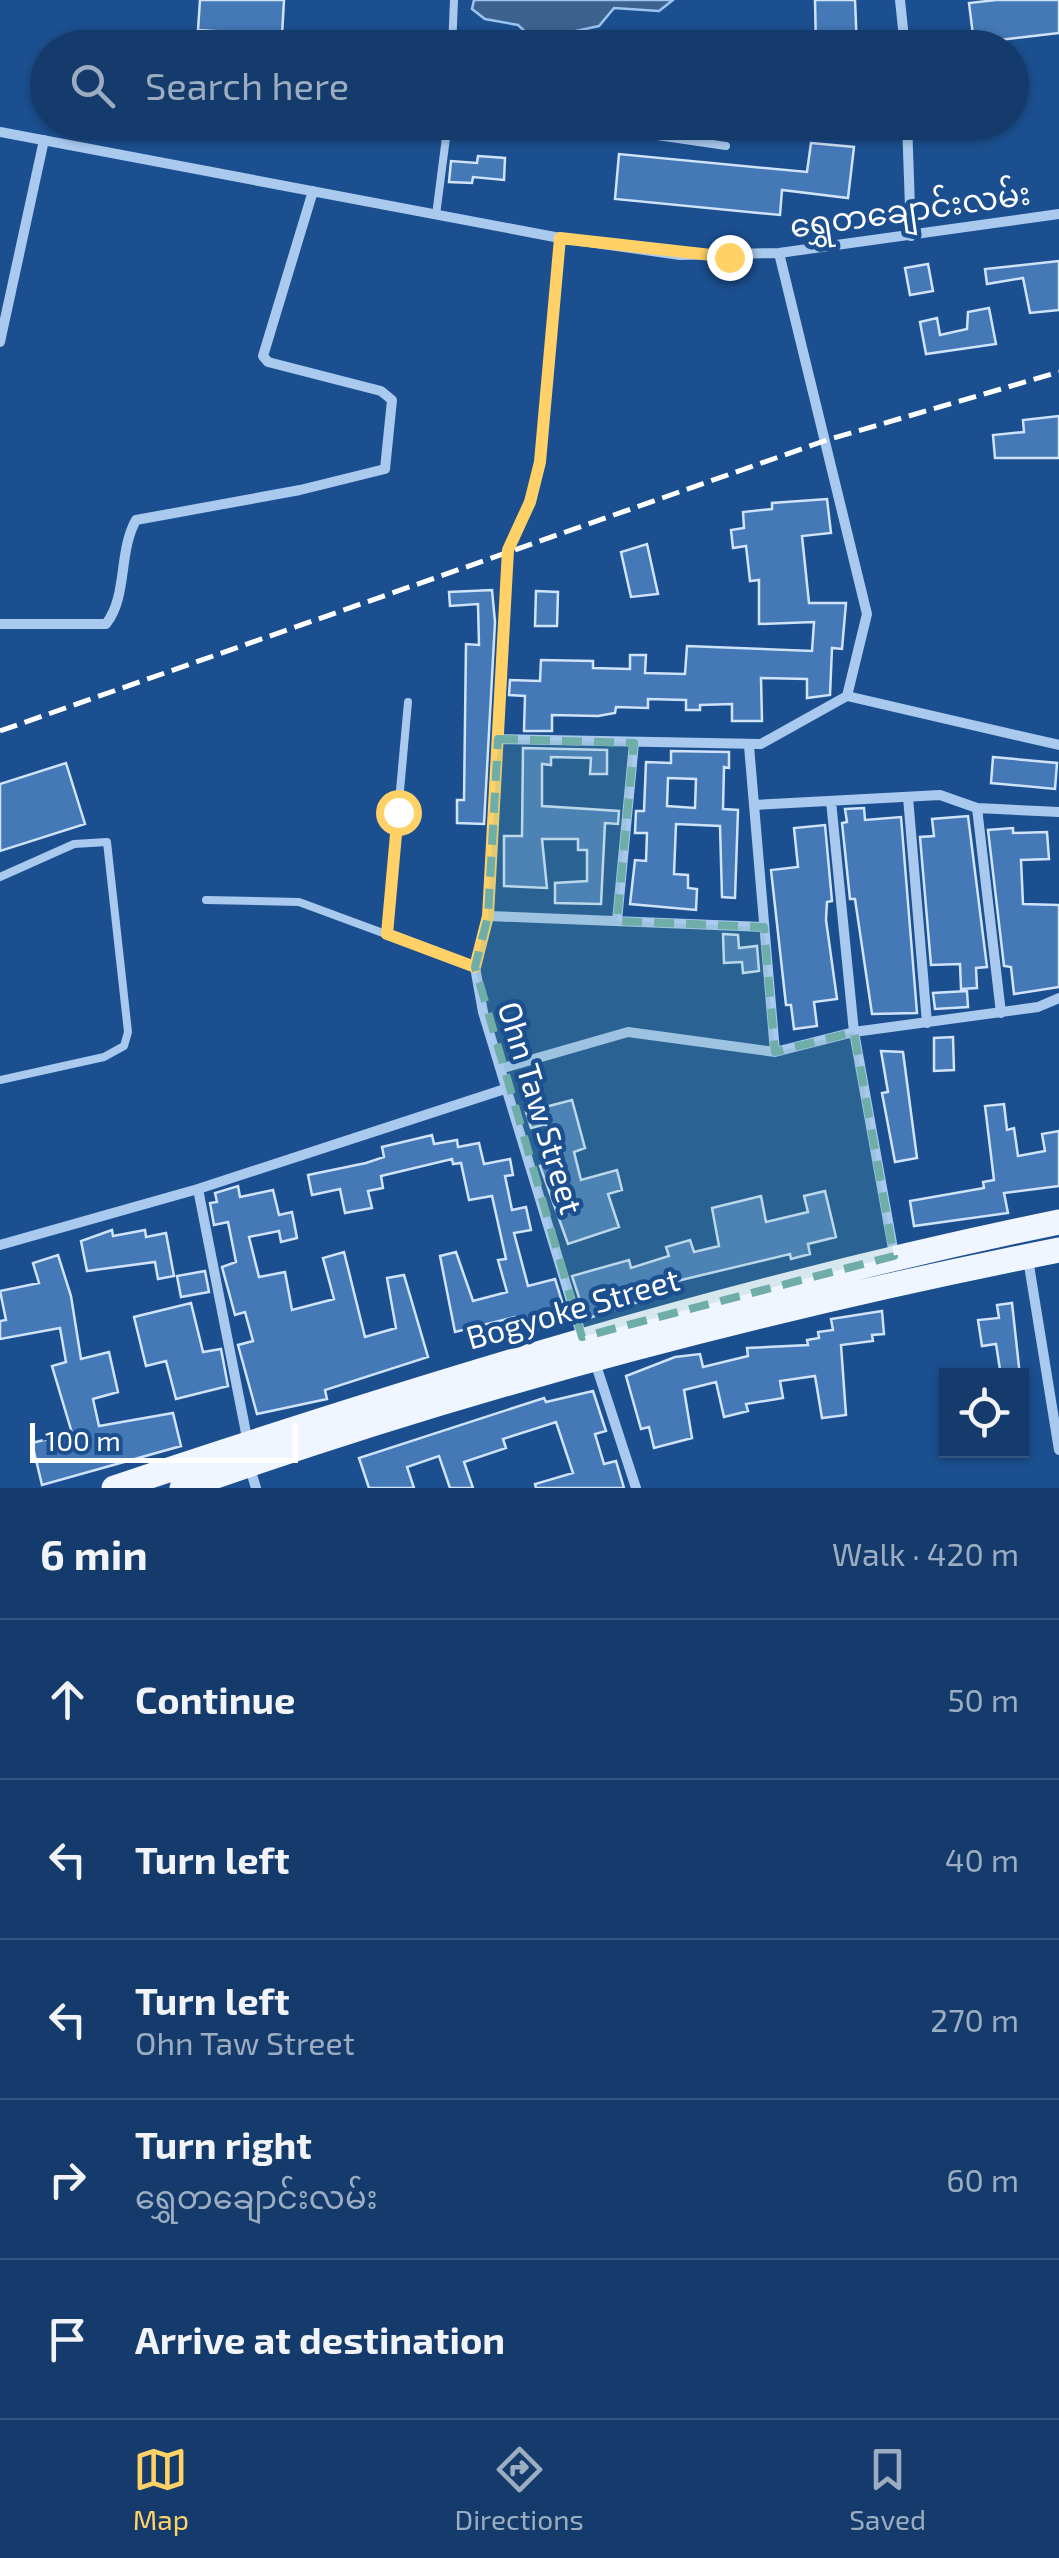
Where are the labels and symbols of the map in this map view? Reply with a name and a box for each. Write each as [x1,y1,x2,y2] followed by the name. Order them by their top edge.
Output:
[787,170,1034,253] street label: ရွှေတချောင်းလမ်း
[707,235,753,281] route end
[376,790,422,836] route start
[492,997,592,1218] street label: Ohn Taw Street
[462,1259,683,1356] street label: Bogyoke Street
[30,1418,298,1462] scale bar

